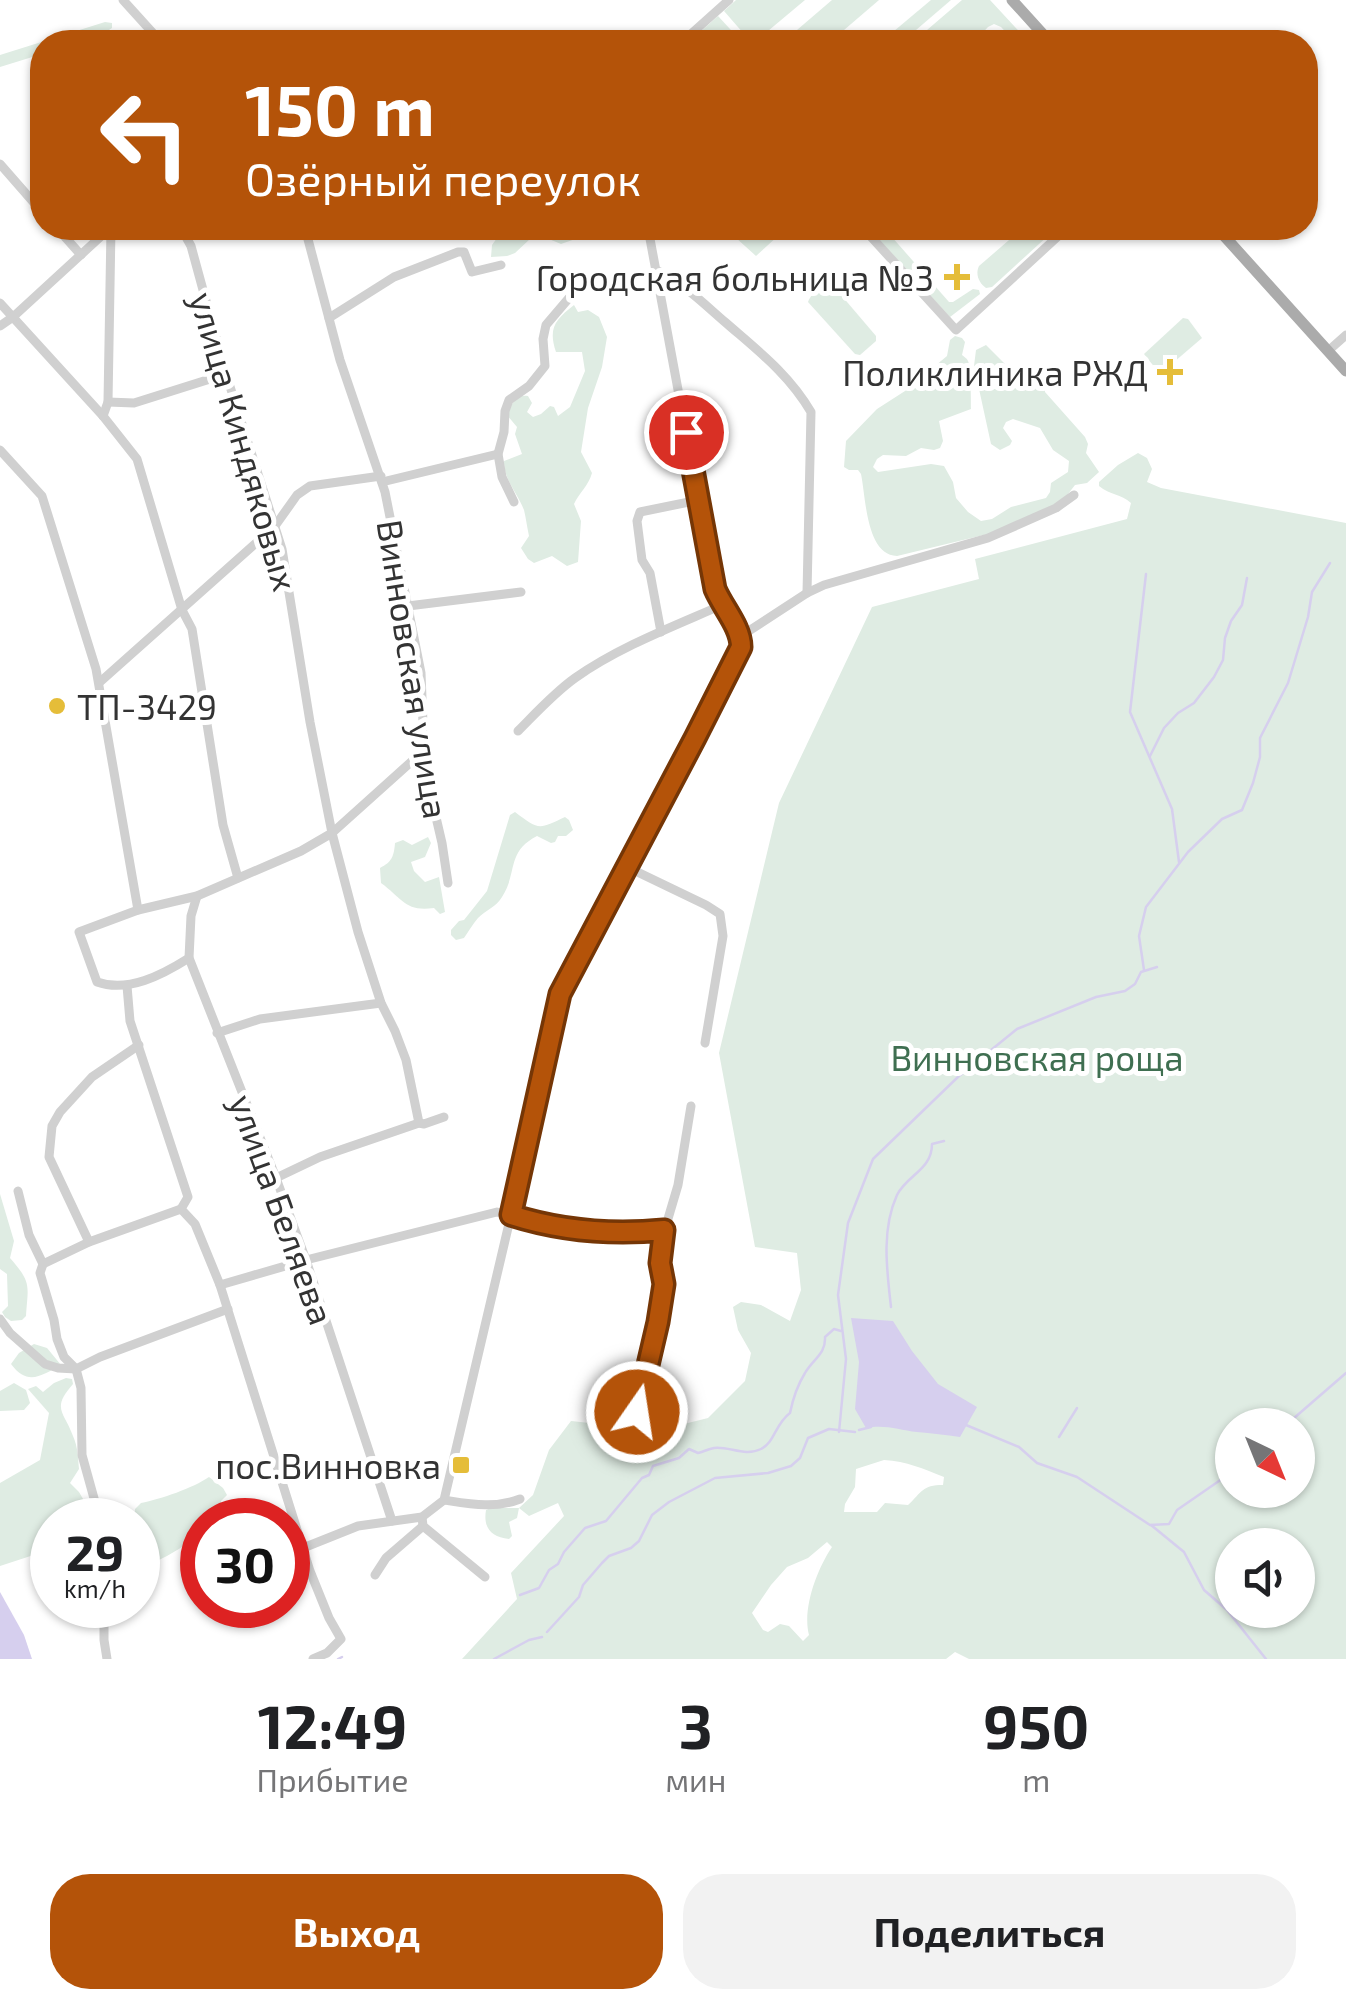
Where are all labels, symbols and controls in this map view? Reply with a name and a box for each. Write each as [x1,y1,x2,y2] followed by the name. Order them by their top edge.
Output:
[245,66,435,150] text: 150 m
[80,70,210,200] icon: left
[245,151,641,205] text: Озёрный переулок
[536,256,934,298] place label: Городская больница №3
[944,264,970,290] marker: Городская больница №3
[181,287,308,596] street label: улица Киндяковых
[842,351,1148,393] place label: Поликлиника РЖД
[1157,359,1183,385] marker: Поликлиника РЖД
[644,390,729,475] pin
[659,405,714,460] icon: arrive
[369,516,458,822] street label: Винновская улица
[77,685,217,727] place label: ТП-3429
[46,695,68,717] marker: ТП-3429
[890,1036,1184,1078] park label: Винновская роща
[221,1088,344,1330] street label: улица Беляева
[585,1360,689,1464] position arrow
[1215,1408,1315,1508] north arrow
[1215,1408,1315,1628] map controls
[215,1444,441,1486] place label: пос.Винновка
[450,1454,472,1476] marker: пос.Винновка
[180,1498,310,1628] speed limit sign: 30
[66,1521,124,1581] text: 29
[1215,1528,1315,1628] button: sound
[64,1573,126,1603] text: km/h
[258,1689,407,1761] text: 12:49
[679,1689,713,1761] text: 3
[983,1689,1089,1761] text: 950
[257,1760,409,1798] text: Прибытие
[665,1760,727,1798] text: мин
[1022,1760,1050,1798] text: m
[50,1874,663,1989] button: Выход
[683,1874,1296,1989] button: Поделиться

